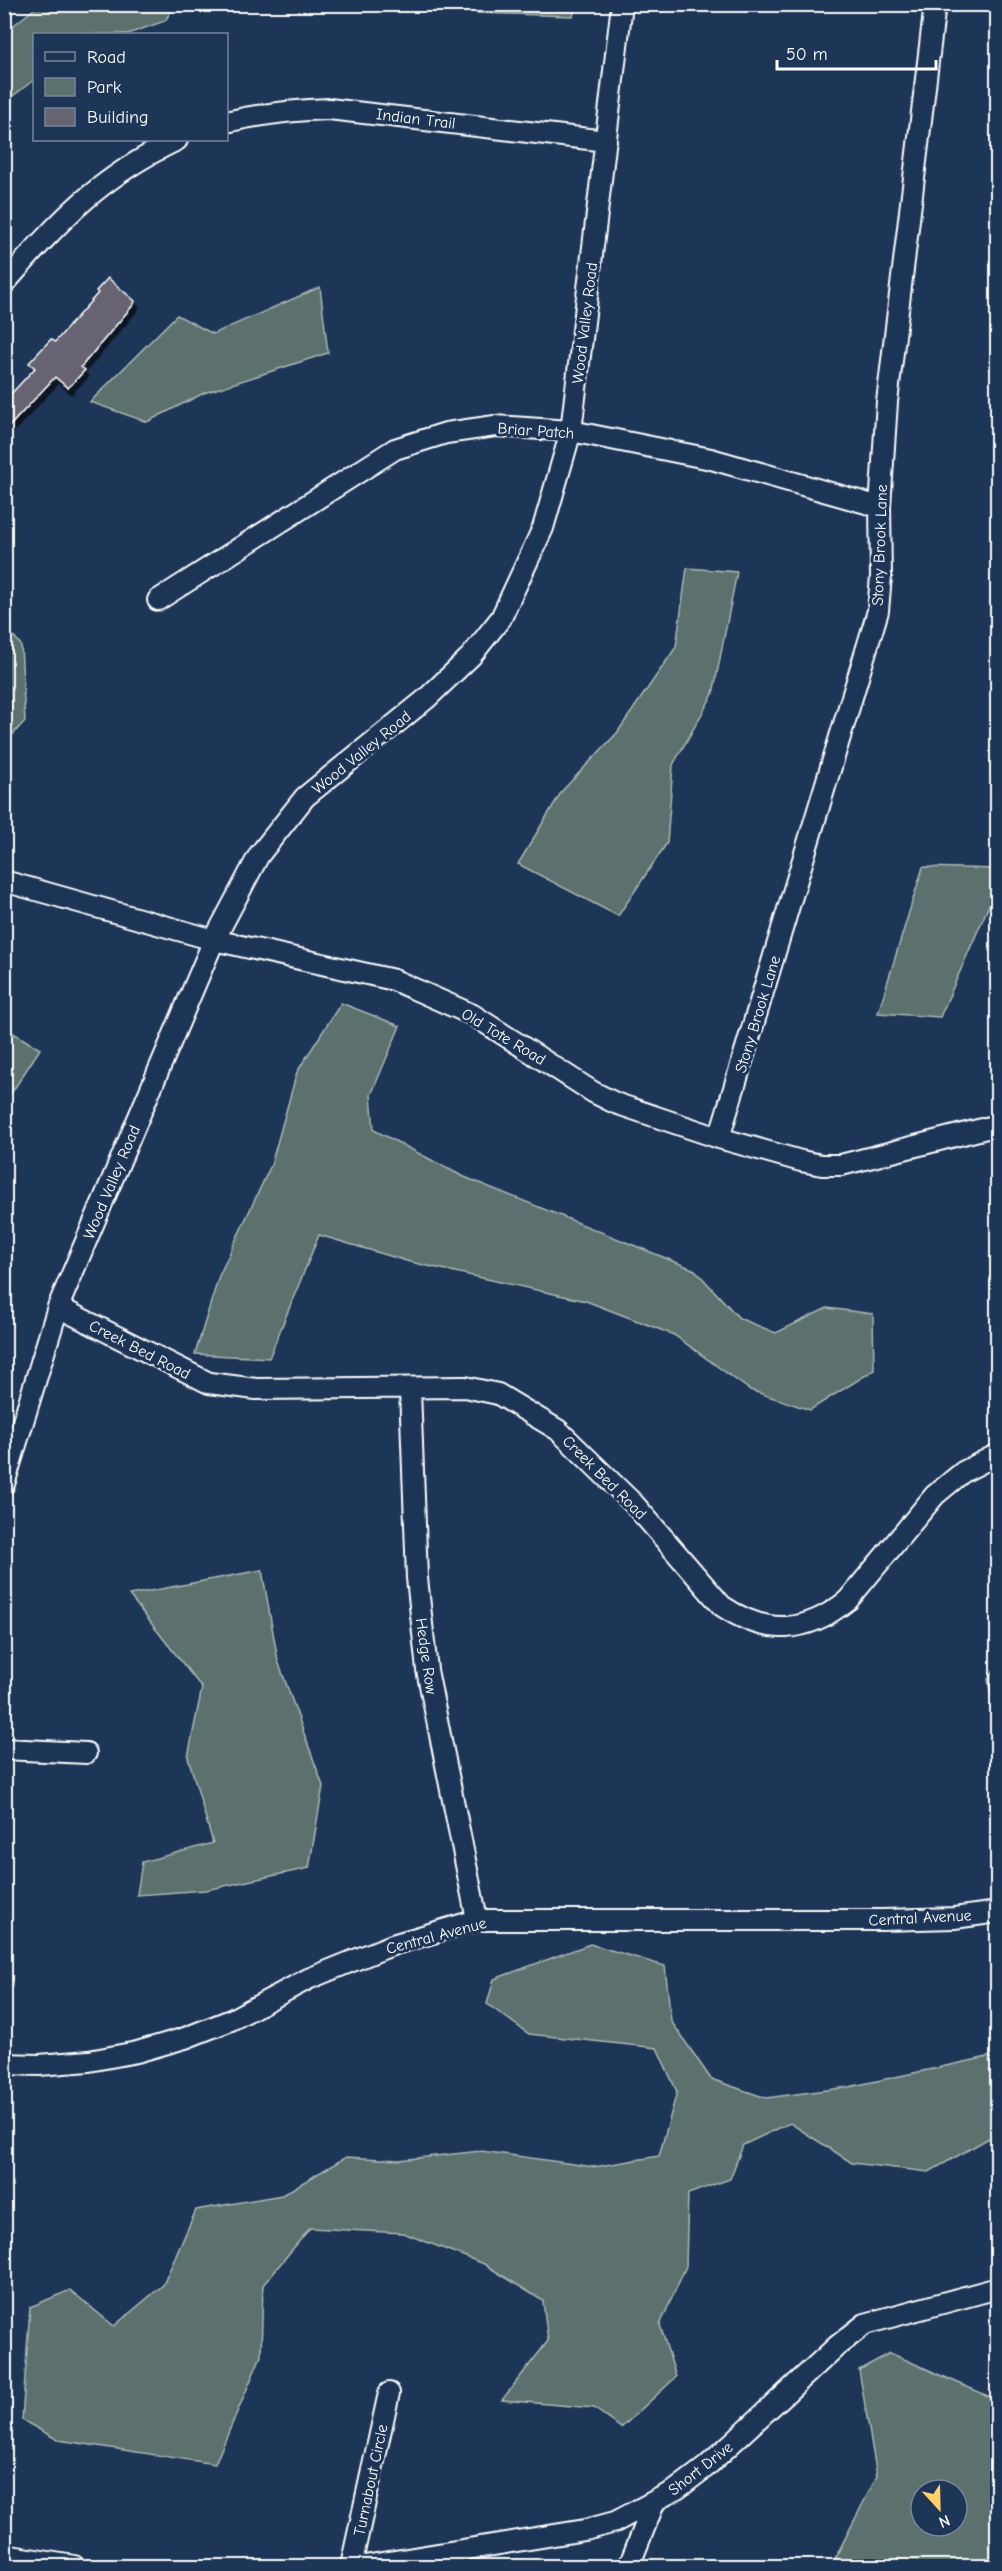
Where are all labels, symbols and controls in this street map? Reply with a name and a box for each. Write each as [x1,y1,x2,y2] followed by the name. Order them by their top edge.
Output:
[33,33,228,141] legend
[777,33,936,71] scale bar
[786,44,828,65] text: 50 m
[87,47,126,68] text: Road
[87,77,122,98] text: Park
[375,105,456,133] street label: Indian Trail
[87,107,149,128] text: Building
[569,261,601,385] street label: Wood Valley Road
[497,419,575,443] street label: Briar Patch
[869,484,891,606] street label: Stony Brook Lane
[309,707,415,798] street label: Wood Valley Road
[732,954,784,1075] street label: Stony Brook Lane
[458,1005,549,1069] street label: Old Tote Road
[80,1123,144,1242] street label: Wood Valley Road
[86,1317,193,1383] street label: Creek Bed Road
[559,1432,650,1523] street label: Creek Bed Road
[412,1617,440,1696] street label: Hedge Row
[868,1906,972,1930] street label: Central Avenue
[384,1914,488,1958] street label: Central Avenue
[350,2423,392,2538] street label: Turnabout Circle
[665,2438,736,2499] street label: Short Drive
[909,2478,969,2538] north arrow
[936,2511,952,2531] text: N

